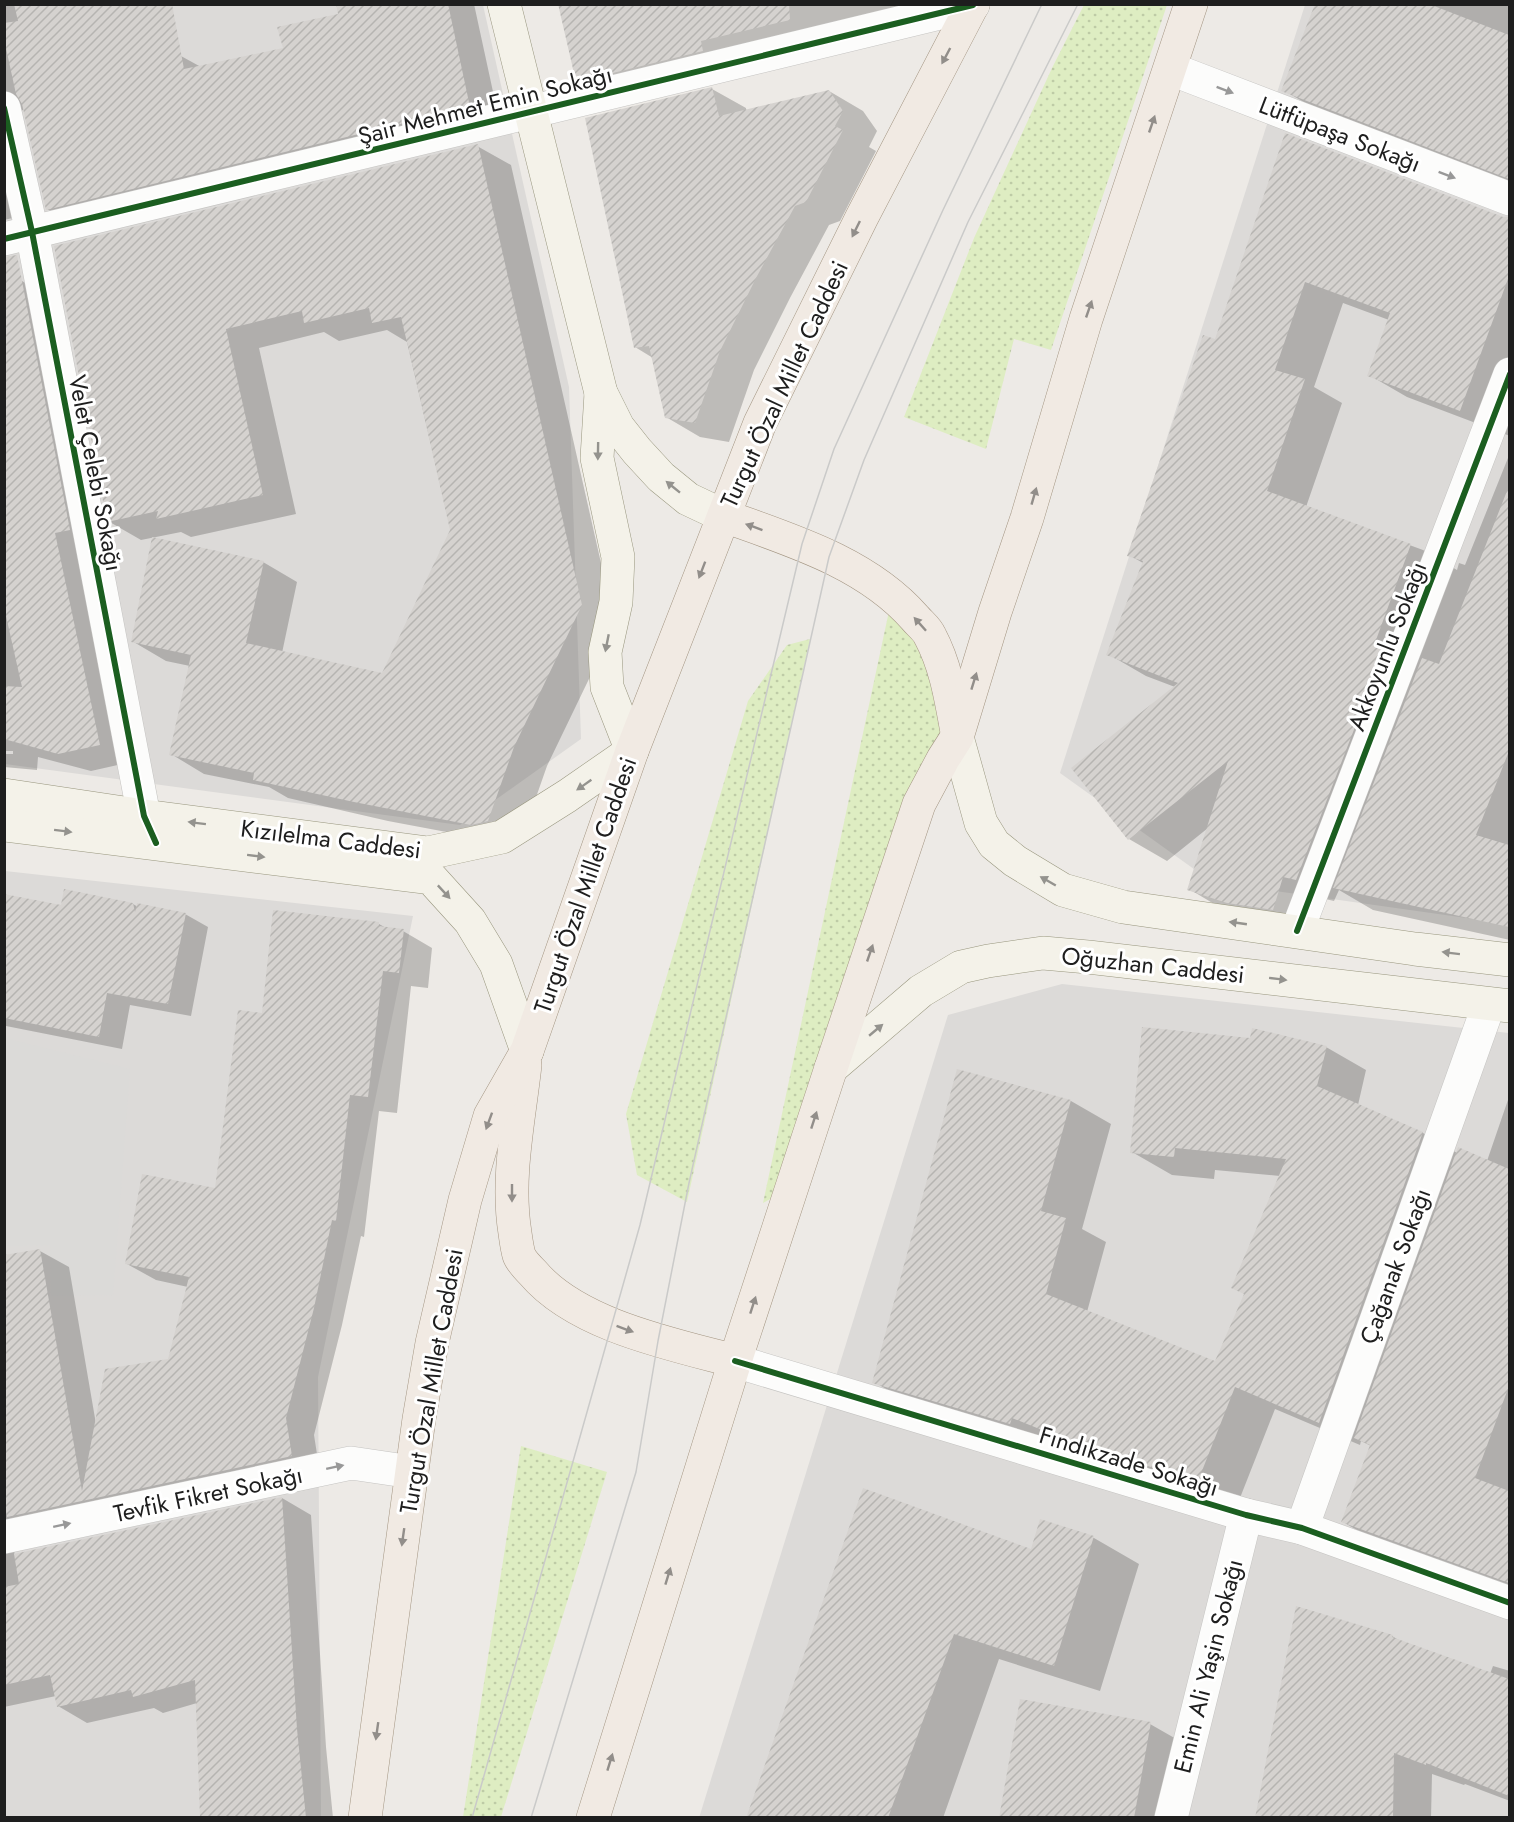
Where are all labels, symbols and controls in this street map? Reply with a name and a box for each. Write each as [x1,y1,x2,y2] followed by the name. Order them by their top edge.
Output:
[941,48,951,65] one-way arrow
[354,56,616,154] street label: Şair Mehmet Emin Sokağı
[1217,85,1235,95] one-way arrow
[1254,87,1426,181] street label: Lütfüpaşa Sokağı
[1148,115,1157,133] one-way arrow
[1438,170,1456,180] one-way arrow
[851,221,860,238] one-way arrow
[711,255,857,513] street label: Turgut Özal Millet Caddesi
[1085,300,1095,318] one-way arrow
[60,372,132,574] street label: Velet Çelebi Sokağı
[593,442,603,461] one-way arrow
[666,481,681,494] one-way arrow
[1030,487,1039,505] one-way arrow
[745,521,763,531] one-way arrow
[1339,556,1435,736] street label: Akkoyunlu Sokağı
[697,562,707,580] one-way arrow
[913,616,927,631] one-way arrow
[602,634,611,653] one-way arrow
[970,672,979,690] one-way arrow
[525,752,645,1018] street label: Turgut Özal Millet Caddesi
[576,779,592,791] one-way arrow
[239,811,423,867] street label: Kızılelma Caddesi
[188,818,207,828] one-way arrow
[53,826,72,836] one-way arrow
[247,851,266,860] one-way arrow
[1039,876,1056,886] one-way arrow
[436,885,450,899] one-way arrow
[1228,918,1247,927] one-way arrow
[1060,938,1246,992] street label: Oğuzhan Caddesi
[865,944,875,962] one-way arrow
[1442,948,1461,958] one-way arrow
[1268,974,1287,984] one-way arrow
[868,1024,883,1037] one-way arrow
[810,1111,819,1129] one-way arrow
[484,1112,493,1130] one-way arrow
[507,1183,517,1202] one-way arrow
[1351,1183,1439,1349] street label: Çağanak Sokağı
[390,1246,472,1516] street label: Turgut Özal Millet Caddesi
[749,1296,758,1314] one-way arrow
[617,1324,635,1334] one-way arrow
[1035,1417,1223,1505] street label: Fındıkzade Sokağı
[110,1457,306,1531] street label: Tevfik Fikret Sokağı
[325,1462,344,1471] one-way arrow
[52,1520,71,1529] one-way arrow
[398,1528,408,1547] one-way arrow
[1164,1555,1252,1777] street label: Emin Ali Yaşin Sokağı
[664,1567,674,1585] one-way arrow
[372,1721,382,1740] one-way arrow
[606,1753,615,1771] one-way arrow

